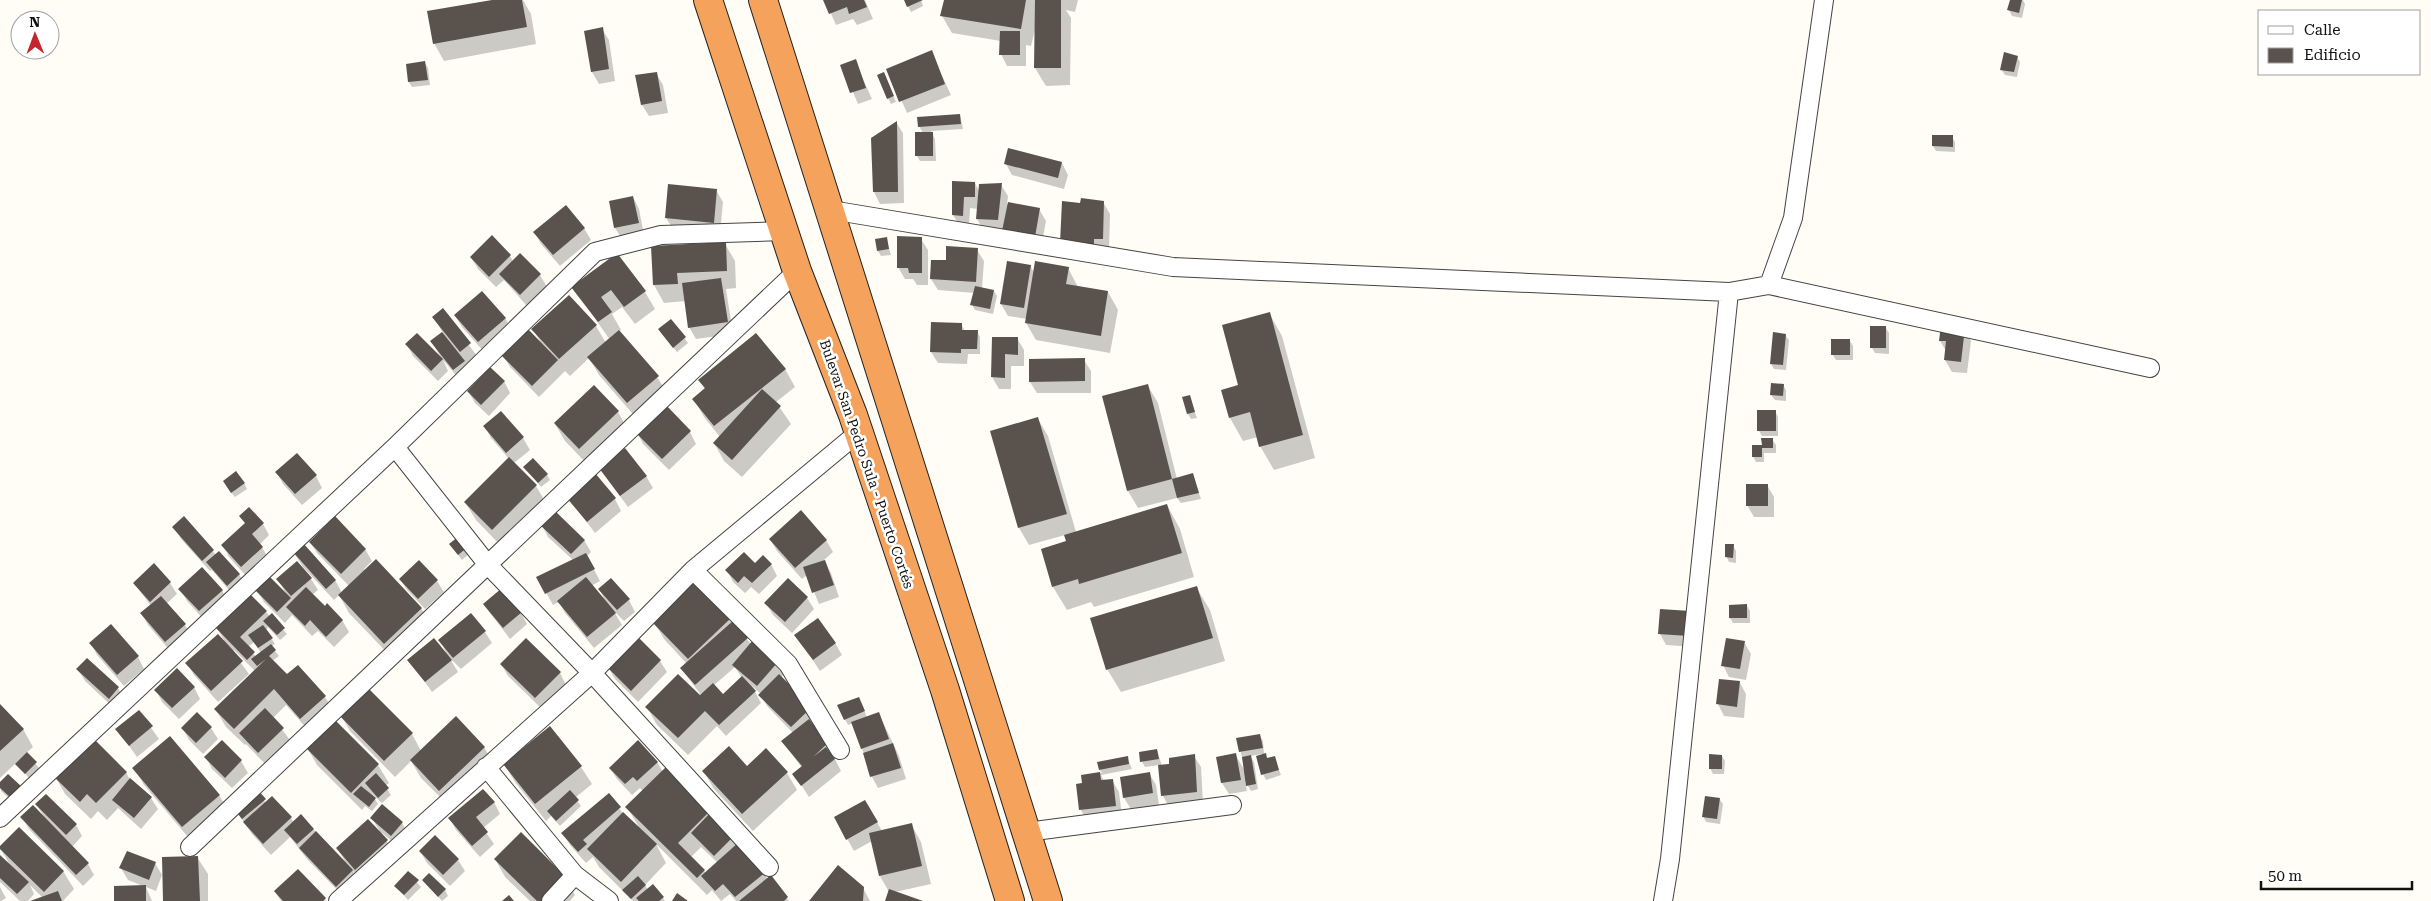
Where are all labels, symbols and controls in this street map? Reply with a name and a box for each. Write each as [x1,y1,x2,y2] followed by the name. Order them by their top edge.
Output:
[10,10,60,60] north arrow
[2258,10,2421,75] legend
[29,14,41,30] text: N
[2304,21,2340,39] text: Calle
[2304,46,2361,64] text: Edificio
[817,337,917,591] street label: Bulevar San Pedro Sula - Puerto Cortés
[2261,858,2412,890] scale bar
[2268,867,2303,885] text: 50 m

